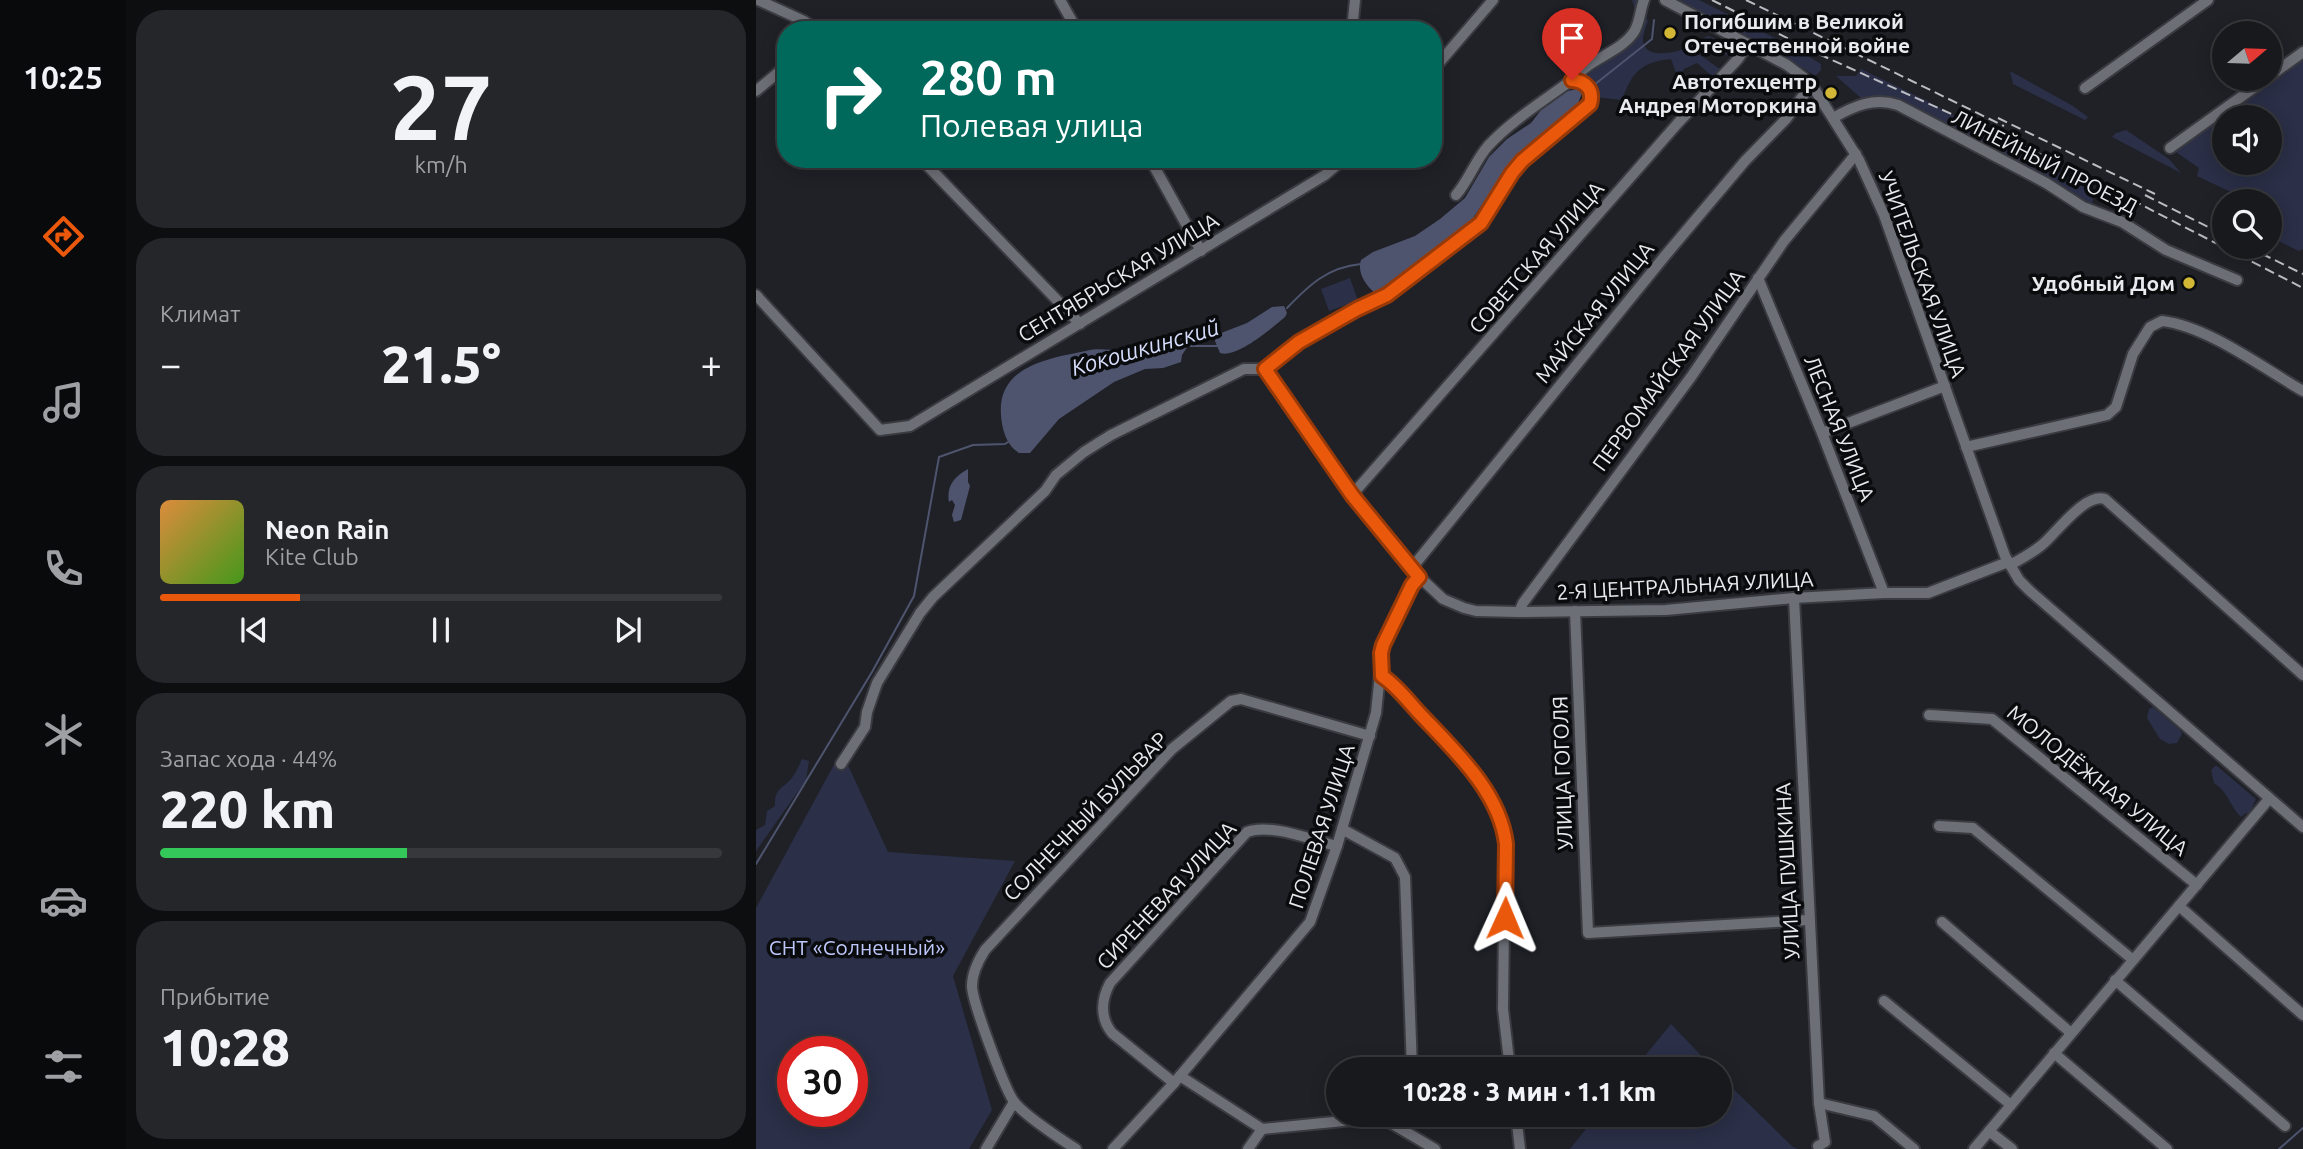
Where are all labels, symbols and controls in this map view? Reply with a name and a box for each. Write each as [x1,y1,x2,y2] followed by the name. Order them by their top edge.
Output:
[1542,8,1602,80] pin
[1684,9,1910,57] place label: Погибшим в Великой Отечественной войне
[1553,19,1591,57] icon: arrive
[2212,21,2282,91] north arrow
[2212,21,2282,259] map controls
[1662,25,1678,41] marker: Погибшим в Великой Отечественной войне
[805,49,896,140] icon: right
[920,49,1057,104] text: 280 m
[390,55,492,157] text: 27
[23,59,103,95] text: 10:25
[1619,69,1817,117] place label: Автотехцентр Андрея Моторкина
[1823,85,1839,101] marker: Автотехцентр Андрея Моторкина
[1948,104,2142,218] street label: ЛИНЕЙНЫЙ ПРОЕЗД
[2212,105,2282,175] button: sound
[920,107,1143,143] text: Полевая улица
[414,152,468,177] text: km/h
[1874,168,1972,381] street label: УЧИТЕЛЬСКАЯ УЛИЦА
[1464,176,1609,338] street label: СОВЕТСКАЯ УЛИЦА
[2212,189,2282,259] button: search
[1013,207,1223,346] street label: СЕНТЯБРЬСКАЯ УЛИЦА
[39,212,88,261] icon: directions
[1530,236,1658,387] street label: МАЙСКАЯ УЛИЦА
[1587,265,1749,475] street label: ПЕРВОМАЙСКАЯ УЛИЦА
[2032,271,2175,295] place label: Удобный Дом
[2181,275,2197,291] marker: Удобный Дом
[160,301,240,326] text: Климат
[1068,314,1222,380] water label: Кокошкинский
[381,335,501,393] text: 21.5°
[160,343,181,385] text: −
[701,343,722,385] text: +
[1800,352,1880,504] street label: ЛЕСНАЯ УЛИЦА
[39,378,88,427] icon: music
[265,515,390,544] text: Neon Rain
[39,544,88,593] icon: phone
[265,544,359,569] text: Kite Club
[1556,566,1815,604] street label: 2-Я ЦЕНТРАЛЬНАЯ УЛИЦА
[235,611,273,649] icon: previous
[422,611,460,649] icon: pause
[609,611,647,649] icon: next
[1547,696,1577,850] street label: УЛИЦА ГОГОЛЯ
[2003,700,2193,860] street label: МОЛОДЁЖНАЯ УЛИЦА
[39,710,88,759] icon: climate
[998,727,1172,905] street label: СОЛНЕЧНЫЙ БУЛЬВАР
[1283,741,1359,911] street label: ПОЛЕВАЯ УЛИЦА
[160,746,337,771] text: Запас хода · 44%
[160,780,335,838] text: 220 km
[1770,782,1804,960] street label: УЛИЦА ПУШКИНА
[1091,816,1241,974] street label: СИРЕНЕВАЯ УЛИЦА
[39,876,88,925] icon: car
[1468,881,1542,955] position arrow
[769,935,945,959] park label: СНТ «Солнечный»
[160,984,270,1009] text: Прибытие
[160,1018,290,1076] text: 10:28
[777,1036,868,1127] speed limit sign: 30
[39,1042,88,1091] icon: filters
[1402,1077,1656,1106] text: 10:28 · 3 мин · 1.1 km

